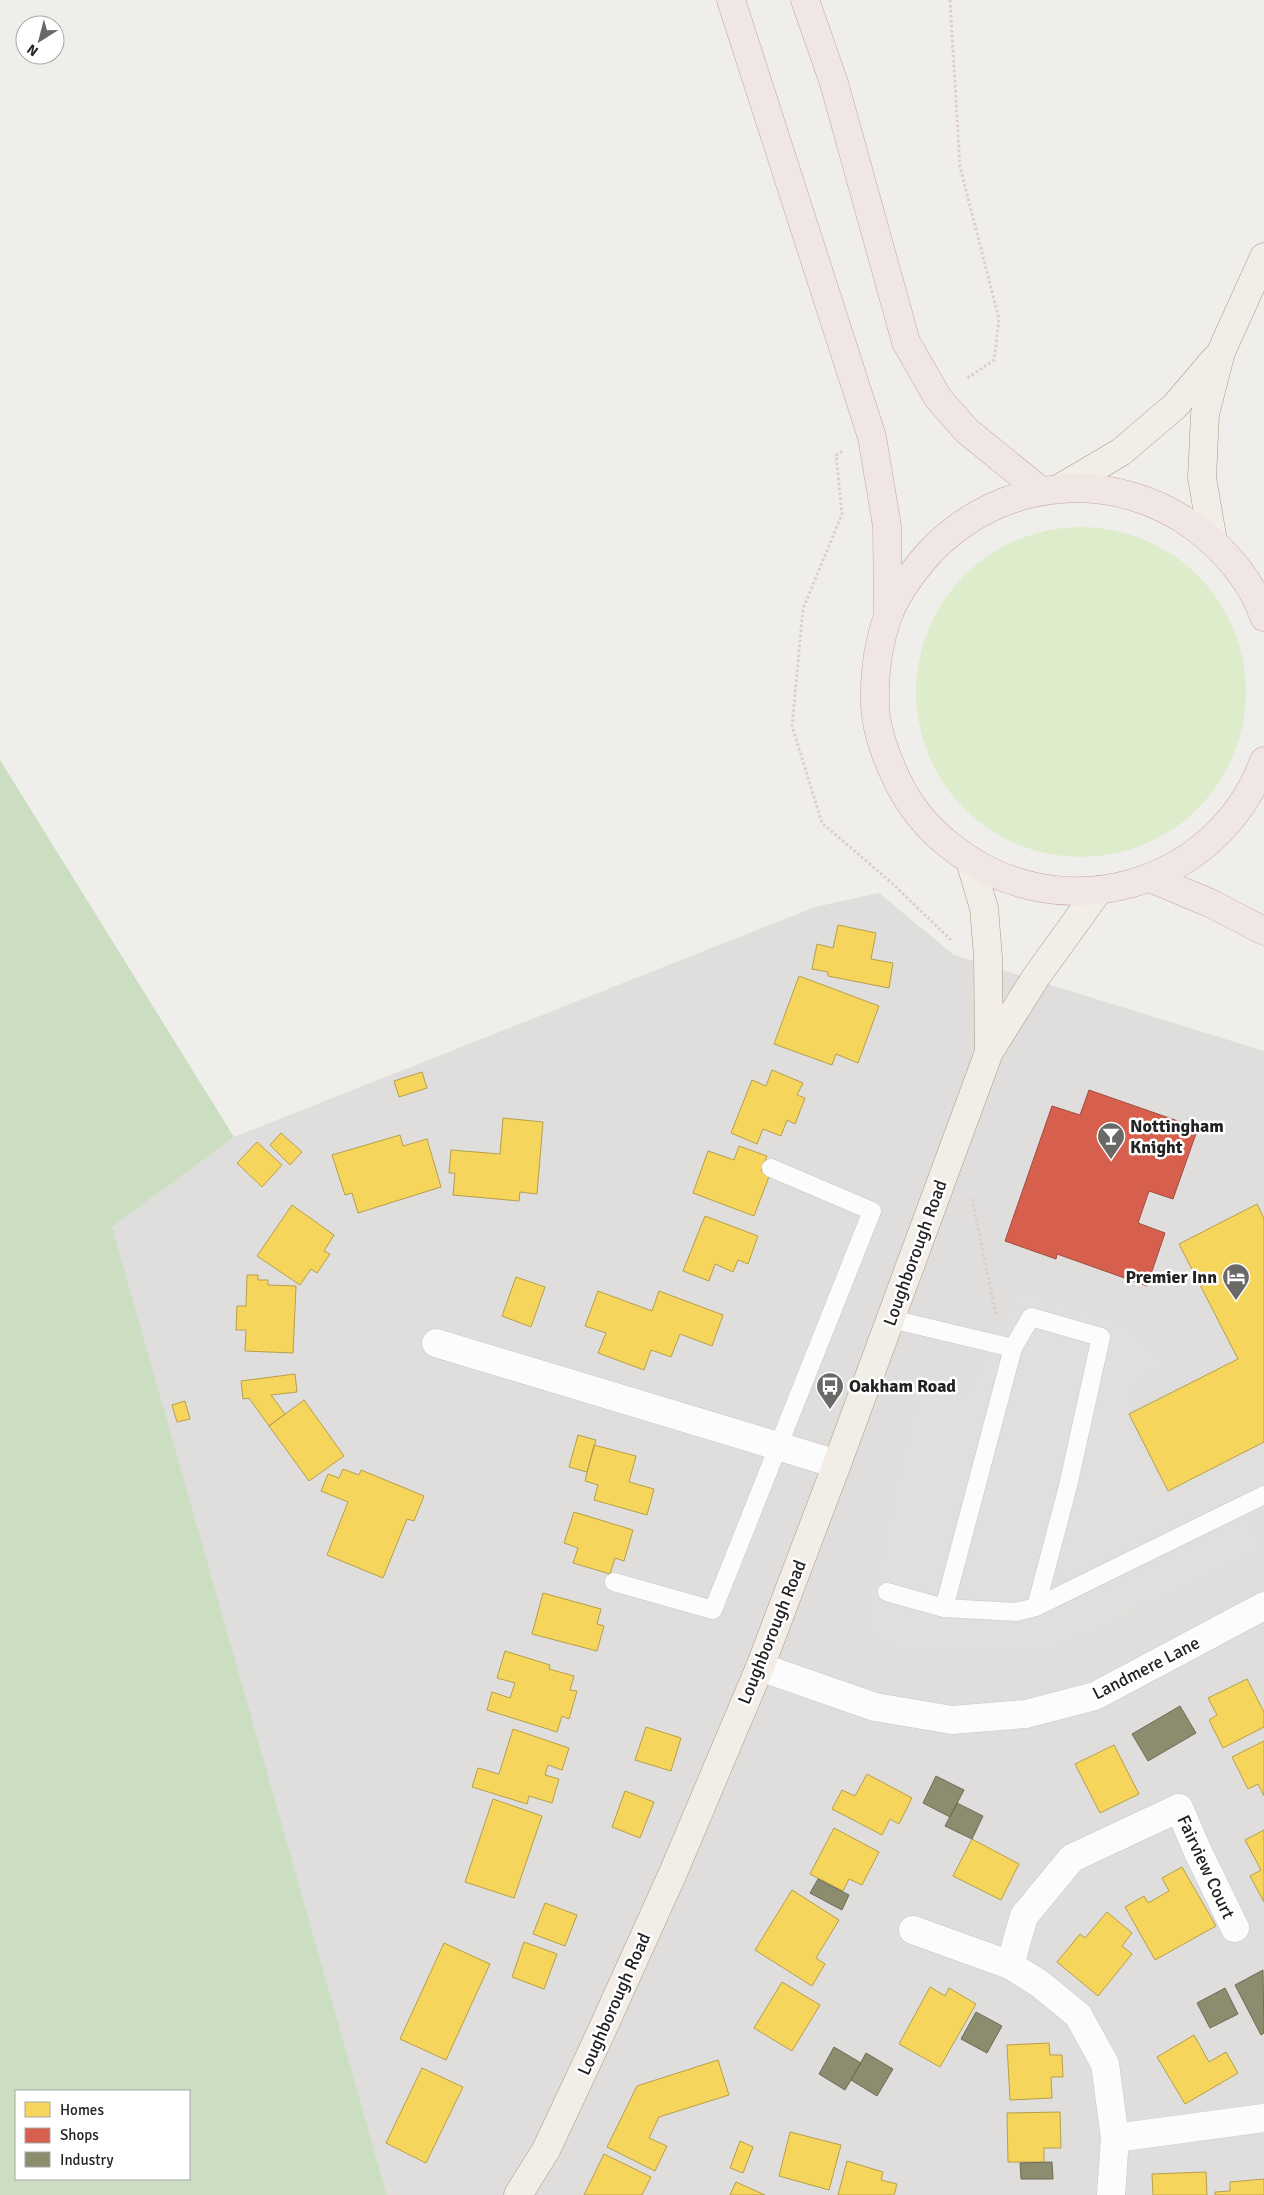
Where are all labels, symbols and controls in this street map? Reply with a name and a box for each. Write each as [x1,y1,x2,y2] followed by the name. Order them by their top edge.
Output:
[15,15,65,65] north arrow
[24,40,42,60] text: N
[1130,1115,1224,1158] place label: Nottingham Knight
[1096,1121,1126,1160] bar icon: Nottingham Knight
[878,1177,952,1329] street label: Loughborough Road
[1221,1262,1251,1301] hotel icon: Premier Inn
[1125,1266,1217,1288] place label: Premier Inn
[815,1371,845,1410] bus stop icon: Oakham Road
[849,1375,956,1397] place label: Oakham Road
[733,1557,811,1707] street label: Loughborough Road
[1089,1632,1203,1704] street label: Landmere Lane
[1172,1812,1240,1922] street label: Fairview Court
[573,1929,655,2079] street label: Loughborough Road
[15,2090,190,2180] legend
[60,2101,104,2119] text: Homes
[60,2126,99,2144] text: Shops
[60,2151,113,2169] text: Industry

